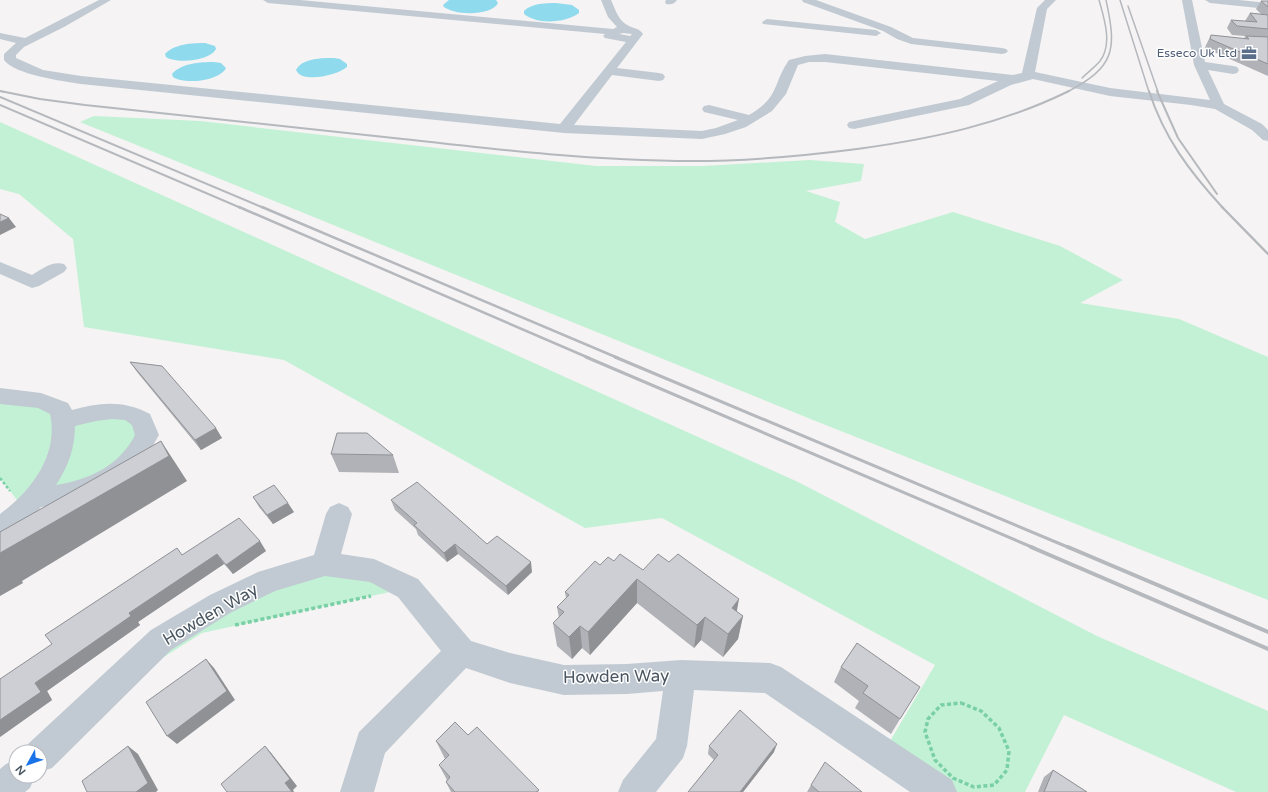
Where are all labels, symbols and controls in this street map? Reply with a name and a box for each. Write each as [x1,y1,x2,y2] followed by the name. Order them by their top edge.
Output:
[1240,44,1258,62] office icon: Esseco Uk Ltd
[1157,46,1237,60] place label: Esseco Uk Ltd
[159,579,262,650] street label: Howden Way
[563,665,669,688] street label: Howden Way
[8,744,48,784] north arrow
[13,763,29,778] text: N

